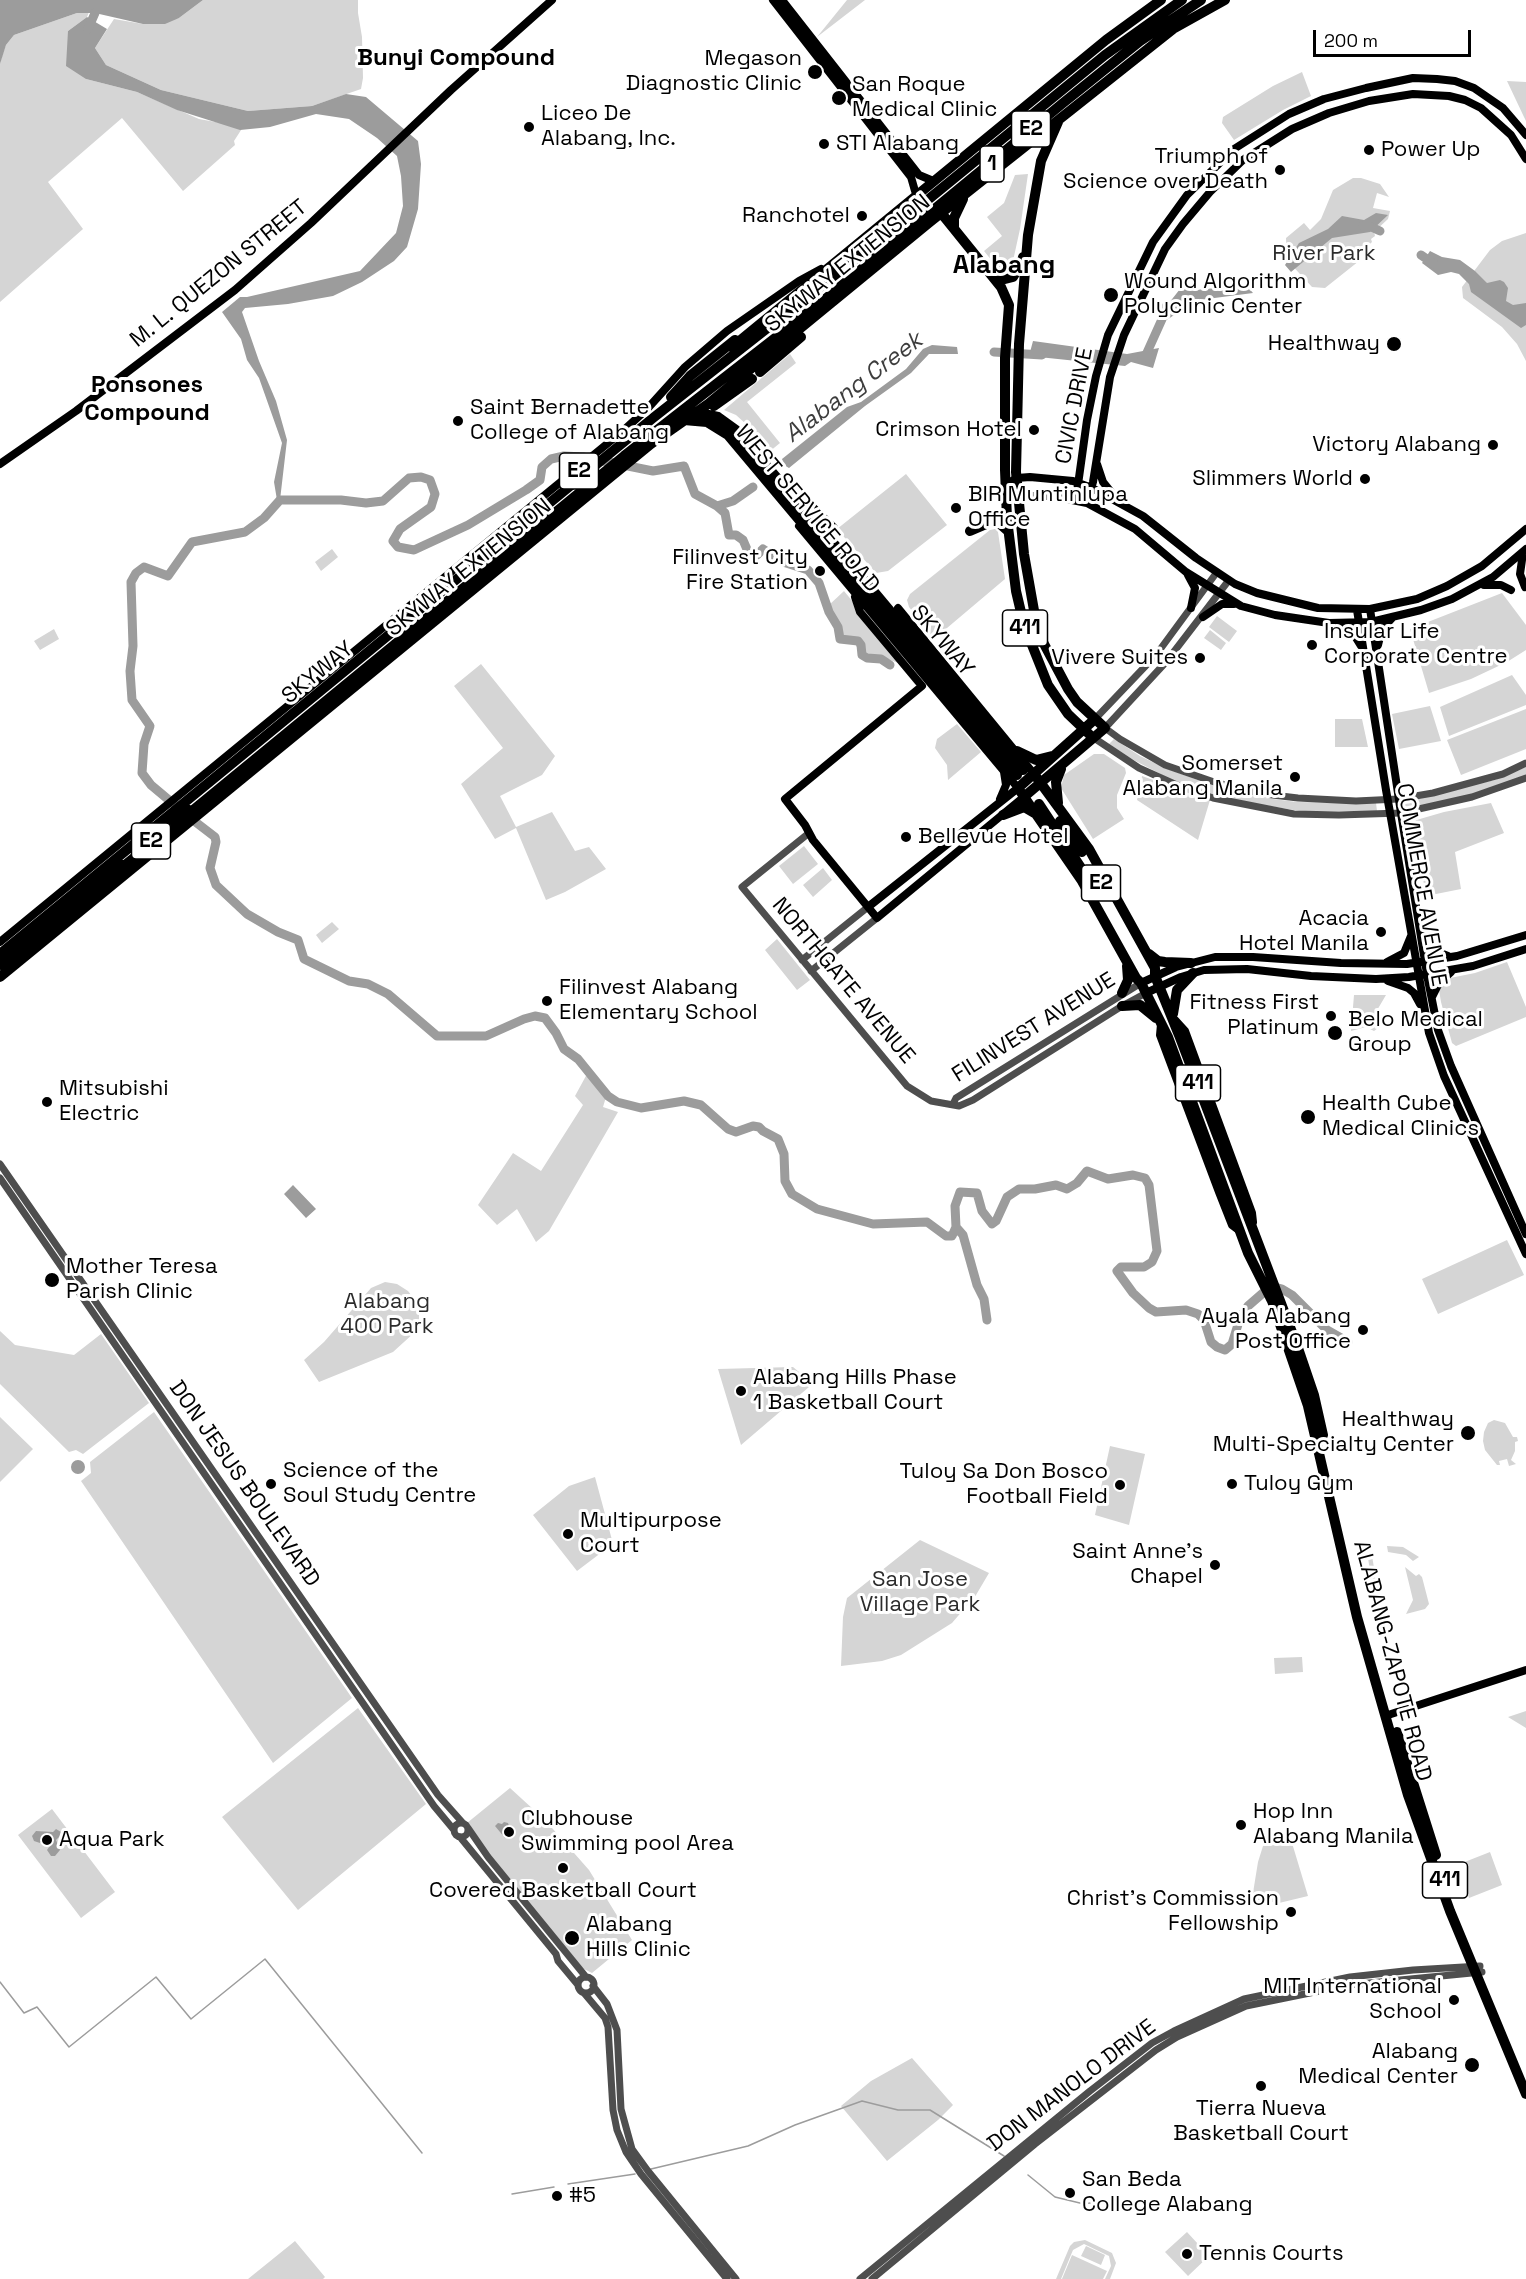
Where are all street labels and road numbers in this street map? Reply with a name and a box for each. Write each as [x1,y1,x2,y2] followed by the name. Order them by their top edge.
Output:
[1012,111,1050,147] road number: E2
[980,146,1004,182] road number: 1
[760,189,936,339] street label: SKYWAY EXTENSION
[125,195,313,353] street label: M. L. QUEZON STREET
[1051,346,1099,466] street label: CIVIC DRIVE
[729,420,885,598] street label: WEST SERVICE ROAD
[560,453,598,489] road number: E2
[381,493,557,643] street label: SKYWAY EXTENSION
[905,600,979,682] street label: SKYWAY
[1002,610,1048,646] road number: 411
[277,636,359,710] street label: SKYWAY
[1390,781,1452,989] street label: COMMERCE AVENUE
[132,823,170,859] road number: E2
[1082,865,1120,901] road number: E2
[766,893,920,1069] street label: NORTHGATE AVENUE
[948,967,1120,1089] street label: FILINVEST AVENUE
[1176,1065,1220,1101] road number: 411
[163,1376,325,1592] street label: DON JESUS BOULEVARD
[1347,1538,1437,1784] street label: ALABANG-ZAPOTE ROAD
[1422,1862,1468,1898] road number: 411
[983,2014,1161,2158] street label: DON MANOLO DRIVE

